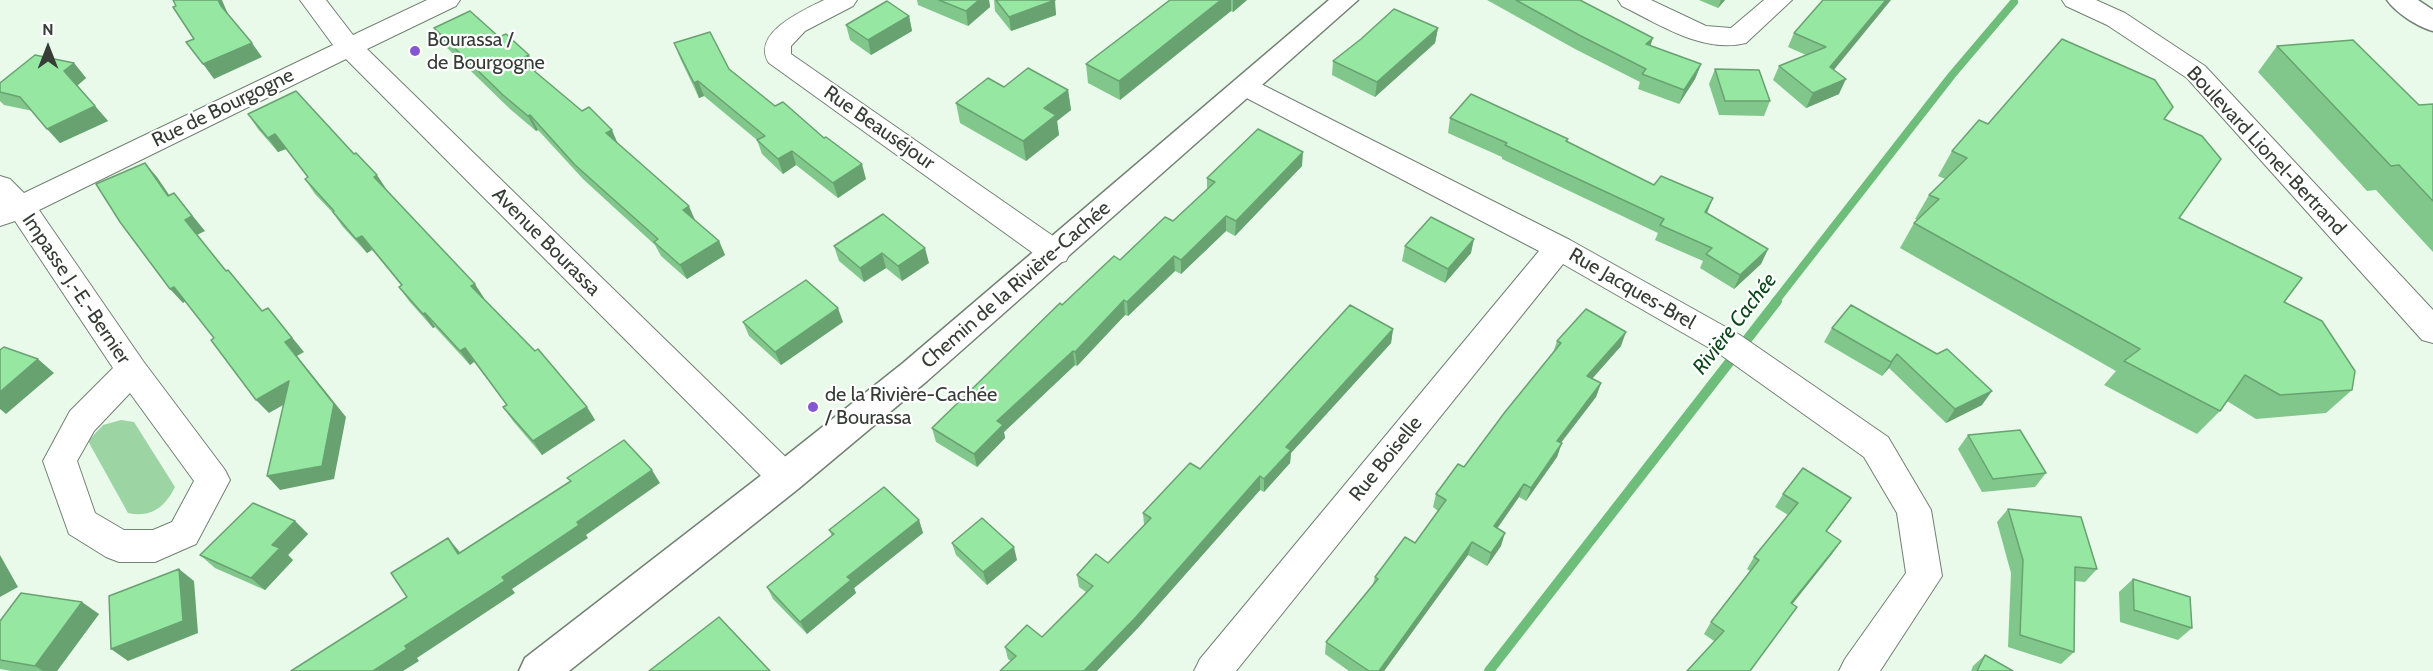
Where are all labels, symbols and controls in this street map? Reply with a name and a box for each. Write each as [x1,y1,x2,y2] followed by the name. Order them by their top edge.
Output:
[18,18,78,78] north arrow
[42,20,54,39] text: N
[427,28,545,75] place label: Bourassa / de Bourgogne
[408,44,422,58] marker: Bourassa / de Bourgogne
[2181,62,2351,240] street label: Boulevard Lionel-Bertrand
[148,63,298,153] street label: Rue de Bourgogne
[819,81,939,175] street label: Rue Beauséjour
[487,183,605,301] street label: Avenue Bourassa
[916,196,1116,374] street label: Chemin de la Rivière-Cachée
[17,209,135,369] street label: Impasse J.-E.-Bernier
[1565,243,1699,335] street label: Rue Jacques-Brel
[1688,268,1782,380] water label: Rivière Cachée
[825,383,997,430] place label: de la Rivière-Cachée / Bourassa
[806,400,820,414] marker: de la Rivière-Cachée / Bourassa
[1344,412,1428,506] street label: Rue Boiselle

